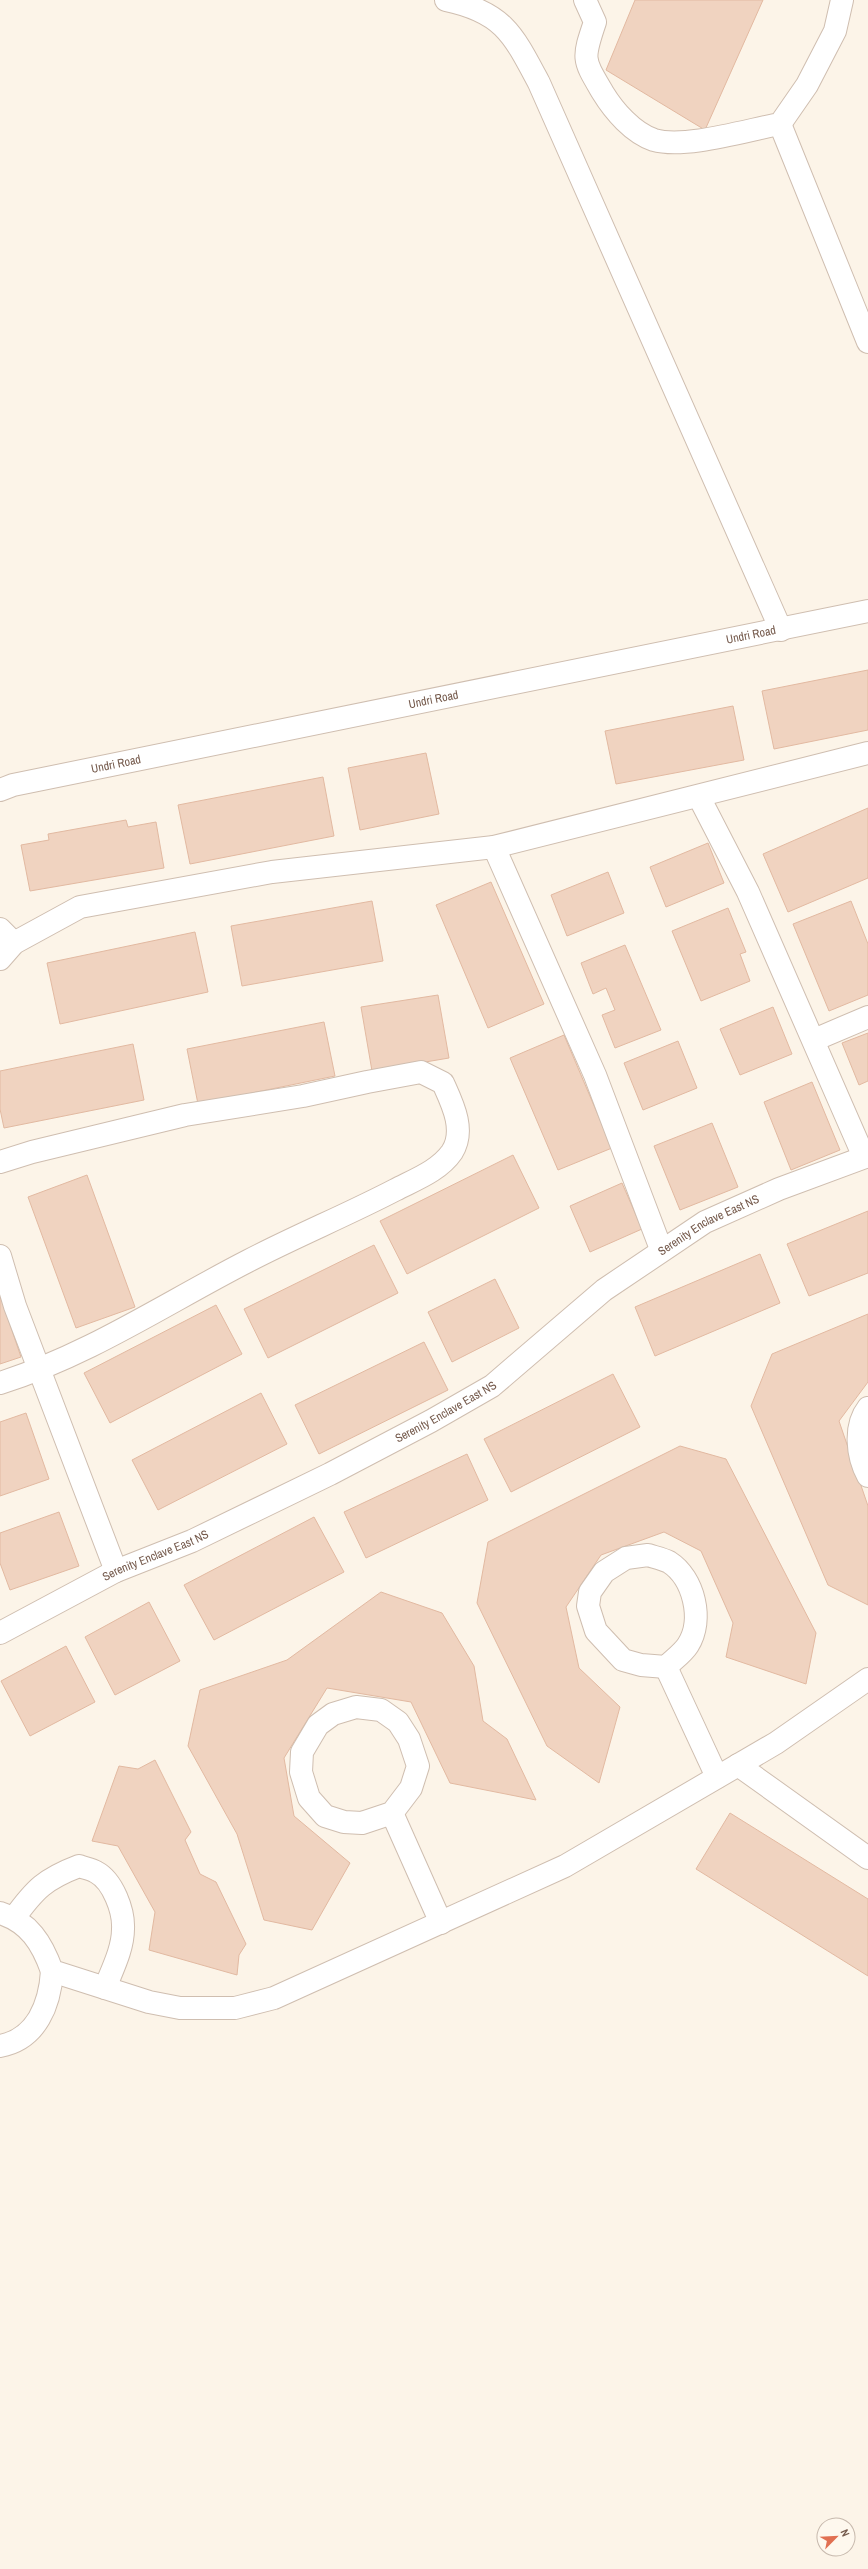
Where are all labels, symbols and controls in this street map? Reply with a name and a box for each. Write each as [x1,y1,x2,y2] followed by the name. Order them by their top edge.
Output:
[725,622,777,648] street label: Undri Road
[407,687,460,712] street label: Undri Road
[90,751,142,777] street label: Undri Road
[655,1191,762,1259] street label: Serenity Enclave East NS
[392,1377,500,1446] street label: Serenity Enclave East NS
[100,1526,212,1585] street label: Serenity Enclave East NS
[816,2517,856,2557] north arrow
[837,2527,853,2539] text: N

